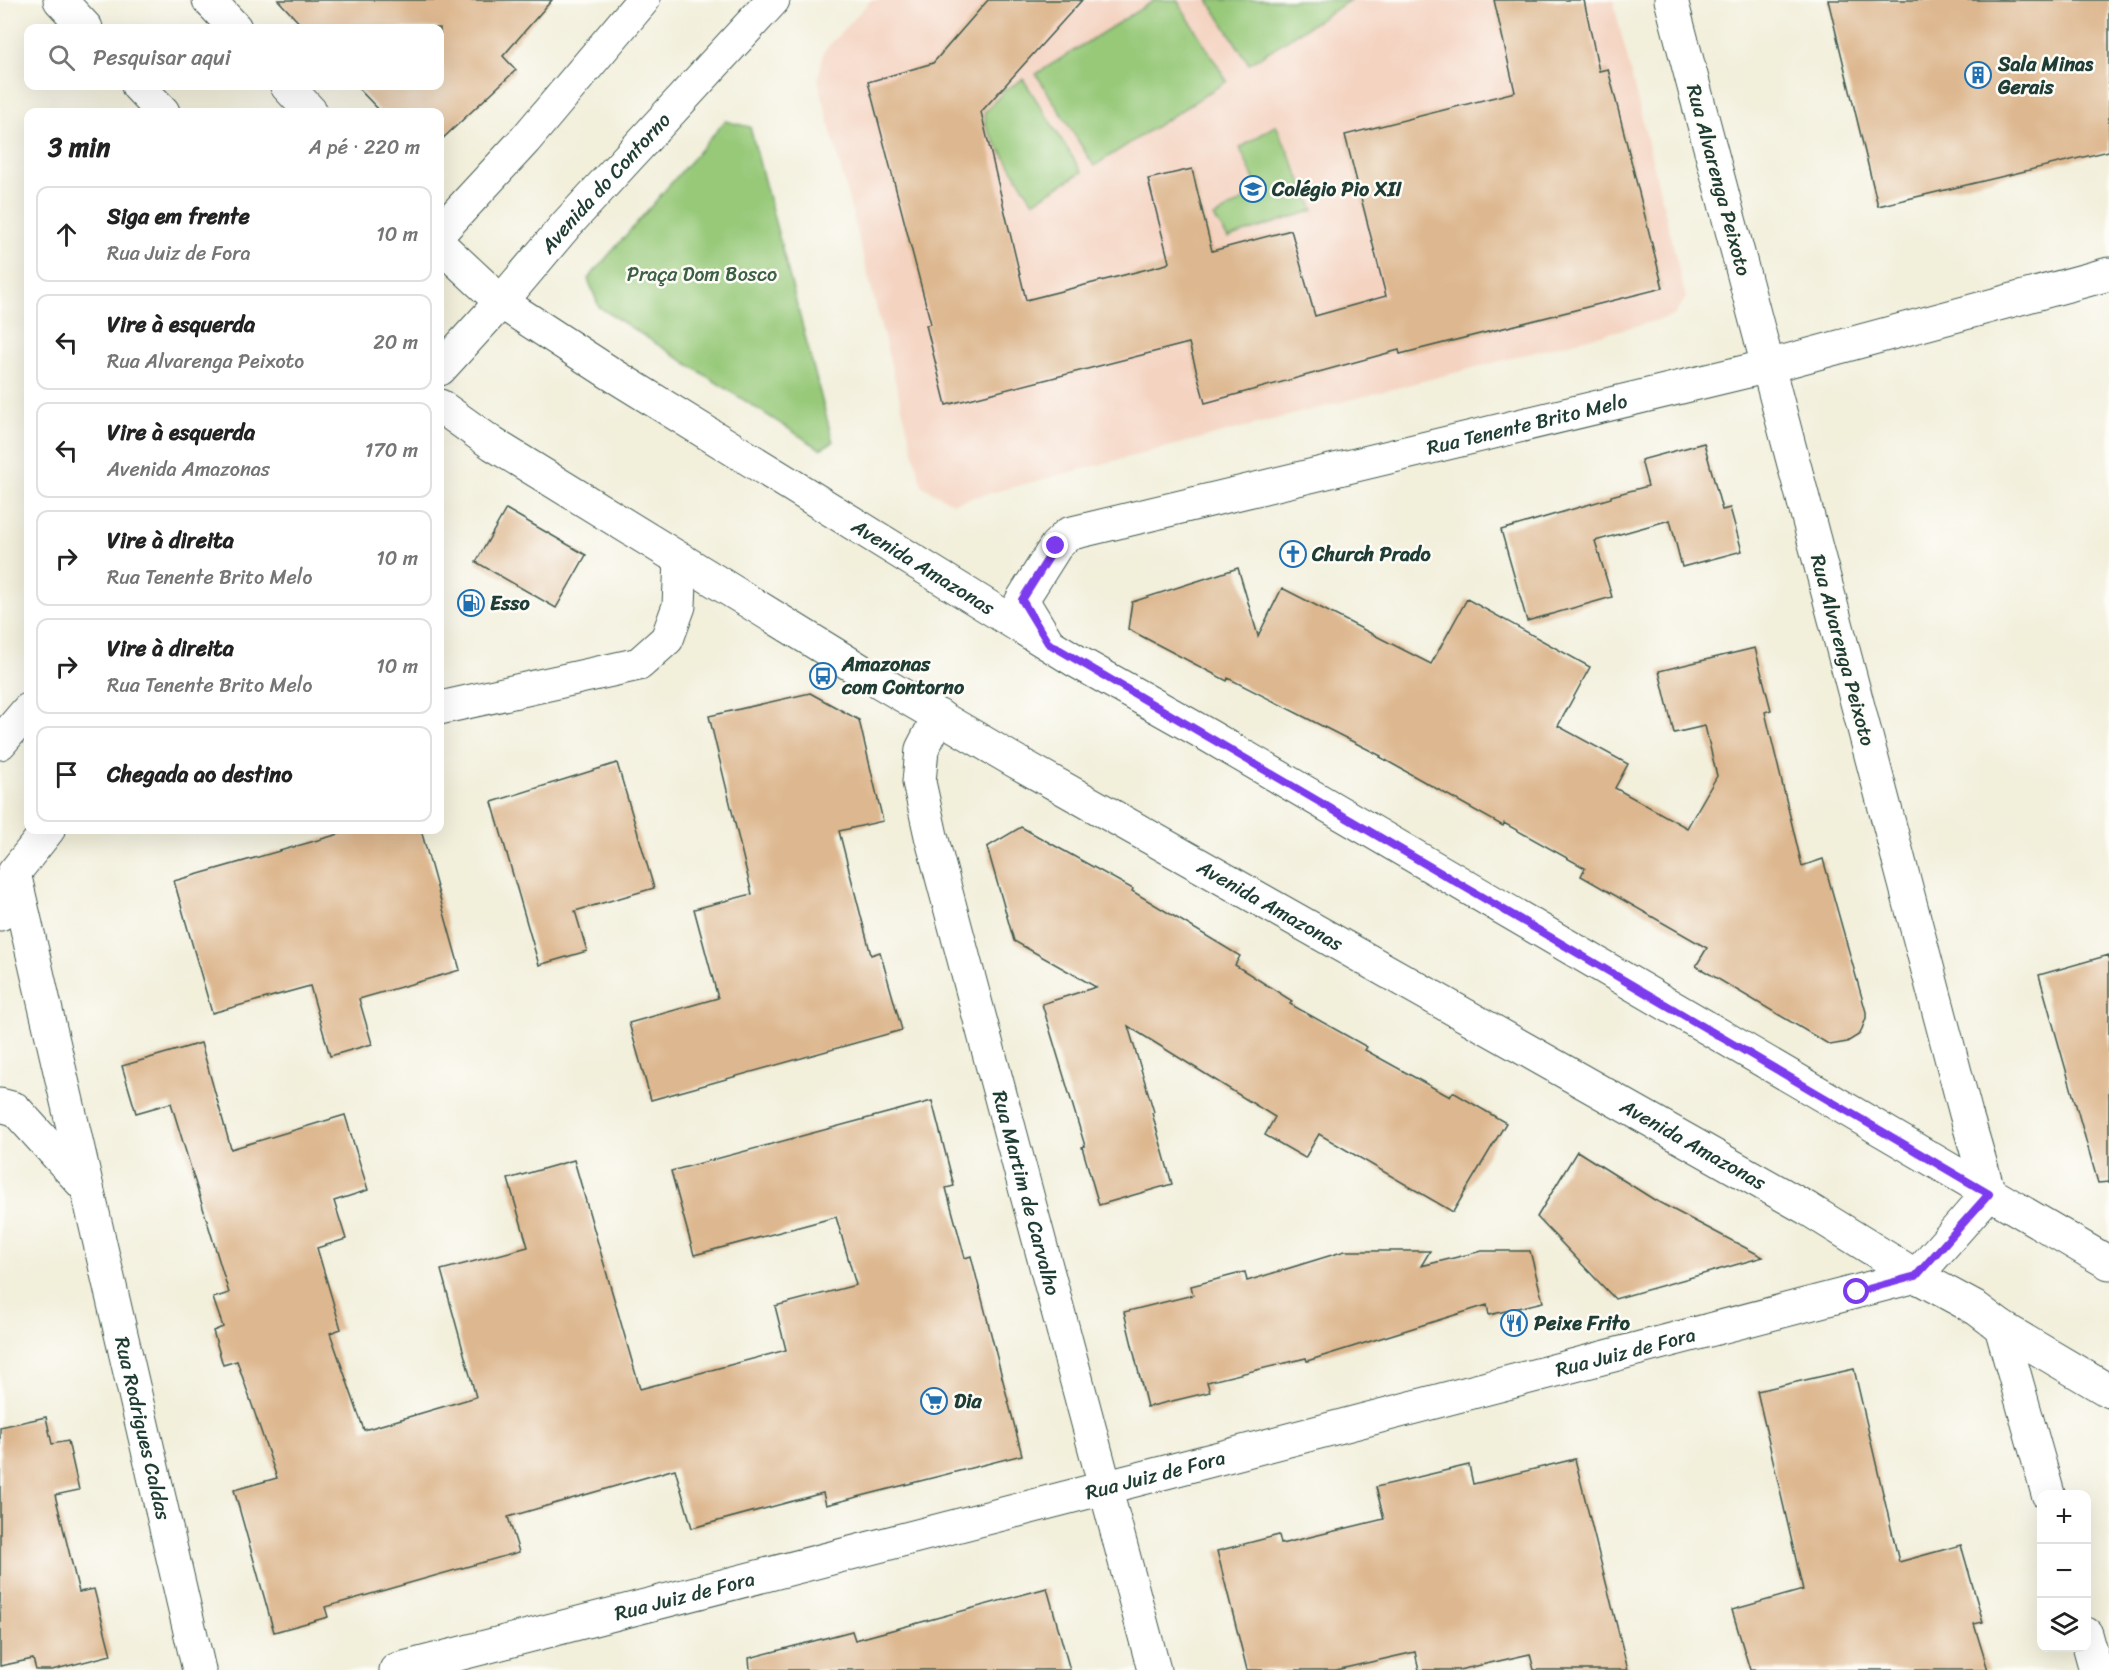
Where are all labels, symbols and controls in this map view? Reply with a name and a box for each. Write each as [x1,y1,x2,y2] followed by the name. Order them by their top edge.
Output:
[24,24,444,90] search box
[93,38,231,77] text: Pesquisar aqui
[45,41,78,74] icon: search
[1997,47,2094,105] place label: Sala Minas Gerais
[1963,60,1993,90] building icon: Sala Minas Gerais
[1676,80,1761,280] street label: Rua Alvarenga Peixoto
[531,104,680,263] street label: Avenida do Contorno
[48,124,110,170] text: 3 min
[309,130,420,165] text: A pé · 220 m
[1271,172,1402,207] place label: Colégio Pio XII
[1238,174,1268,204] school or university icon: Colégio Pio XII
[107,197,250,236] text: Siga em frente
[376,217,418,252] text: 10 m
[50,218,83,251] icon: ahead
[107,236,250,271] text: Rua Juiz de Fora
[627,257,777,292] park label: Praça Dom Bosco
[107,305,255,344] text: Vire à esquerda
[373,325,418,360] text: 20 m
[50,326,83,359] icon: left
[107,344,304,379] text: Rua Alvarenga Peixoto
[1423,384,1631,465] street label: Rua Tenente Brito Melo
[107,413,255,452] text: Vire à esquerda
[365,433,418,468] text: 170 m
[50,434,83,467] icon: left
[107,452,270,487] text: Avenida Amazonas
[844,509,1002,625] street label: Avenida Amazonas
[107,521,234,560] text: Vire à direita
[1042,532,1068,558] route end
[1311,537,1431,572] place label: Church Prado
[1278,539,1308,569] church icon: Church Prado
[376,541,418,576] text: 10 m
[50,542,83,575] icon: right
[1800,550,1885,750] street label: Rua Alvarenga Peixoto
[107,560,312,595] text: Rua Tenente Brito Melo
[490,586,531,621] place label: Esso
[456,588,486,618] fuel station icon: Esso
[107,629,234,668] text: Vire à direita
[841,647,965,705] place label: Amazonas com Contorno
[376,649,418,684] text: 10 m
[50,650,83,683] icon: right
[808,661,838,691] bus stop icon: Amazonas com Contorno
[107,668,312,703] text: Rua Tenente Brito Melo
[107,755,292,794] text: Chegada ao destino
[50,758,83,791] icon: arrive
[1189,850,1350,961] street label: Avenida Amazonas
[982,1087,1070,1299] street label: Rua Martim de Carvalho
[1613,1089,1773,1200] street label: Avenida Amazonas
[1843,1278,1869,1304] route start
[1534,1306,1631,1341] place label: Peixe Frito
[1499,1308,1529,1338] restaurant icon: Peixe Frito
[1552,1317,1700,1387] street label: Rua Juiz de Fora
[104,1333,181,1524] street label: Rua Rodrigues Caldas
[954,1384,982,1419] place label: Dia
[919,1386,949,1416] supermarket icon: Dia
[1082,1440,1229,1510] street label: Rua Juiz de Fora
[2037,1490,2091,1652] map controls
[2037,1490,2091,1544] button: +
[2037,1544,2091,1598] button: −
[611,1561,759,1631] street label: Rua Juiz de Fora
[2037,1598,2091,1652] button: layers

